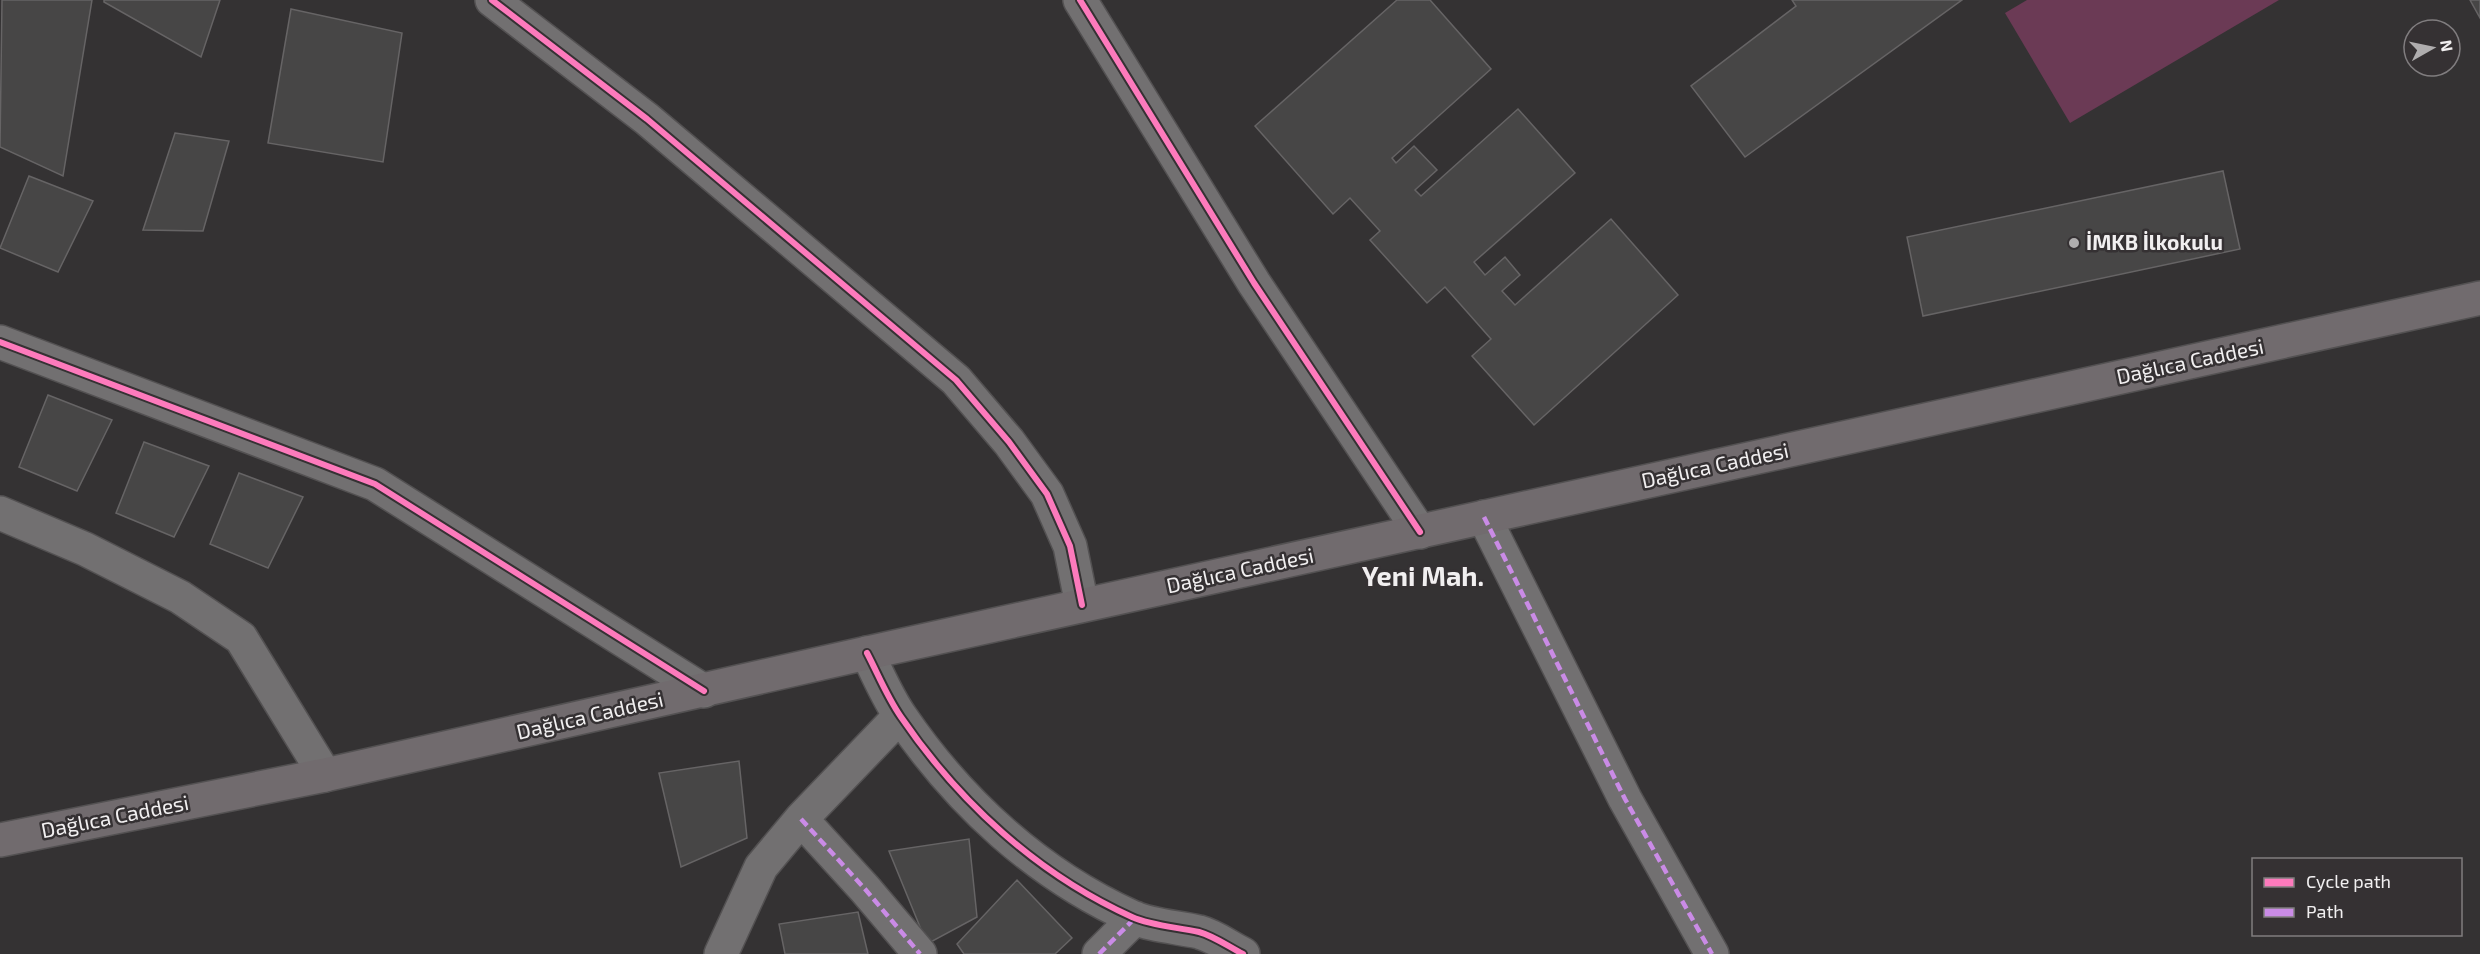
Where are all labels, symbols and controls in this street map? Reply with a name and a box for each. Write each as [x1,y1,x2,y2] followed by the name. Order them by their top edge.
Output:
[2402,18,2462,78] north arrow
[2437,38,2458,53] text: N
[2086,229,2223,254] place label: İMKB İlkokulu
[2067,236,2081,250] marker: İMKB İlkokulu
[2114,333,2266,388] street label: Dağlıca Caddesi
[1639,437,1791,492] street label: Dağlıca Caddesi
[1164,542,1316,597] street label: Dağlıca Caddesi
[1362,559,1484,591] district label: Yeni Mah.
[514,686,665,744] street label: Dağlıca Caddesi
[39,789,191,842] street label: Dağlıca Caddesi
[2252,858,2462,936] legend
[2306,870,2391,892] text: Cycle path
[2306,900,2344,922] text: Path

